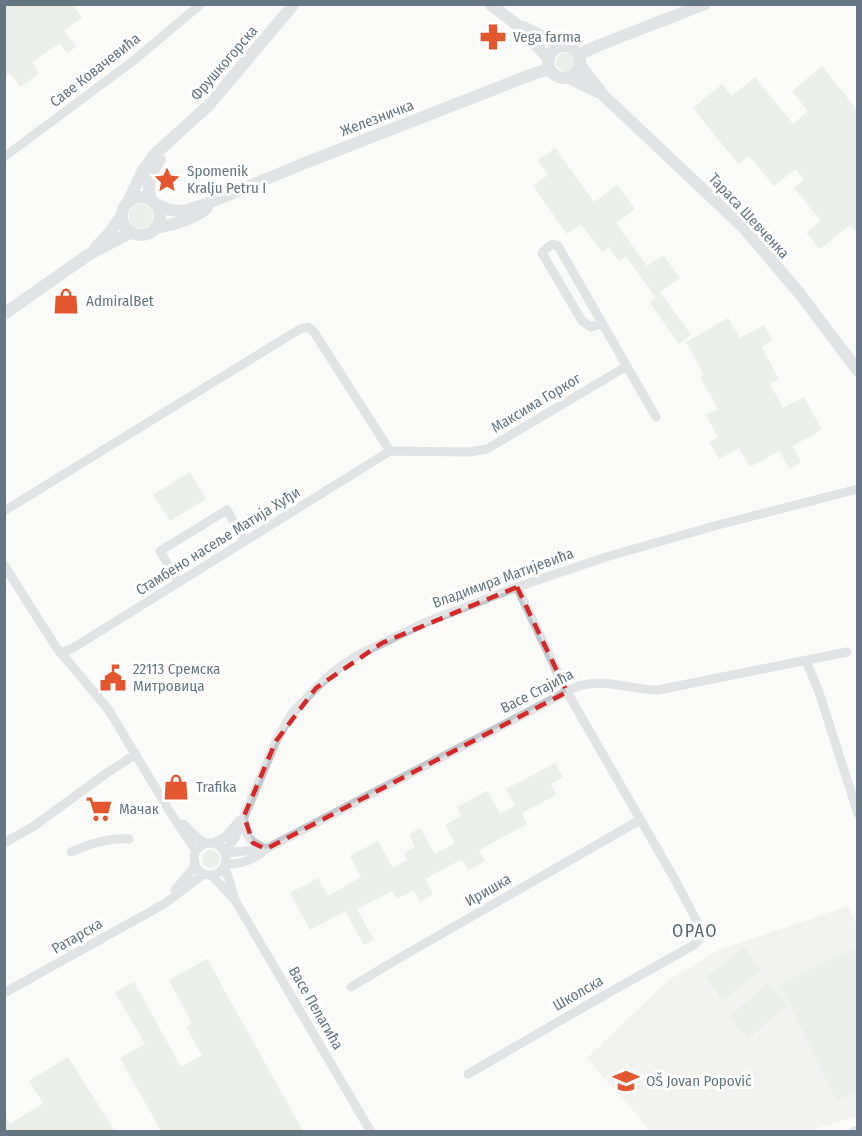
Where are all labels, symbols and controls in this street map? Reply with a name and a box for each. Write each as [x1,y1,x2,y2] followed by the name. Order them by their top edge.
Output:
[187,22,261,104] street label: Фрушкогорска
[478,22,508,52] pharmacy icon: Vega farma
[513,28,581,46] place label: Vega farma
[46,29,144,111] street label: Саве Ковачевића
[338,96,416,140] street label: Железничка
[187,162,266,197] place label: Spomenik Kralju Petru I
[152,165,182,195] place icon: Spomenik Kralju Petru I
[705,170,793,262] street label: Тараса Шевченка
[51,286,81,316] shop icon: AdmiralBet
[86,292,154,310] place label: AdmiralBet
[488,369,584,437] street label: Максима Горког
[133,483,303,599] street label: Стамбено насеље Матија Хуђи
[430,544,576,612] street label: Владимира Матијевића
[133,660,220,695] place label: 22113 Сремска Митровица
[98,663,128,693] public building icon: 22113 Сремска Митровица
[498,665,576,717] street label: Васе Стајића
[161,772,191,802] shop icon: Trafika
[196,778,237,796] place label: Trafika
[84,794,114,824] supermarket icon: Мачак
[119,800,159,818] place label: Мачак
[462,870,514,910] street label: Иришка
[48,914,106,958] street label: Ратарска
[672,920,718,942] district label: ОРАО
[285,963,347,1053] street label: Васе Пелагића
[550,971,606,1015] street label: Школска
[611,1066,641,1096] school or university icon: OŠ Jovan Popović
[646,1072,752,1090] place label: OŠ Jovan Popović

